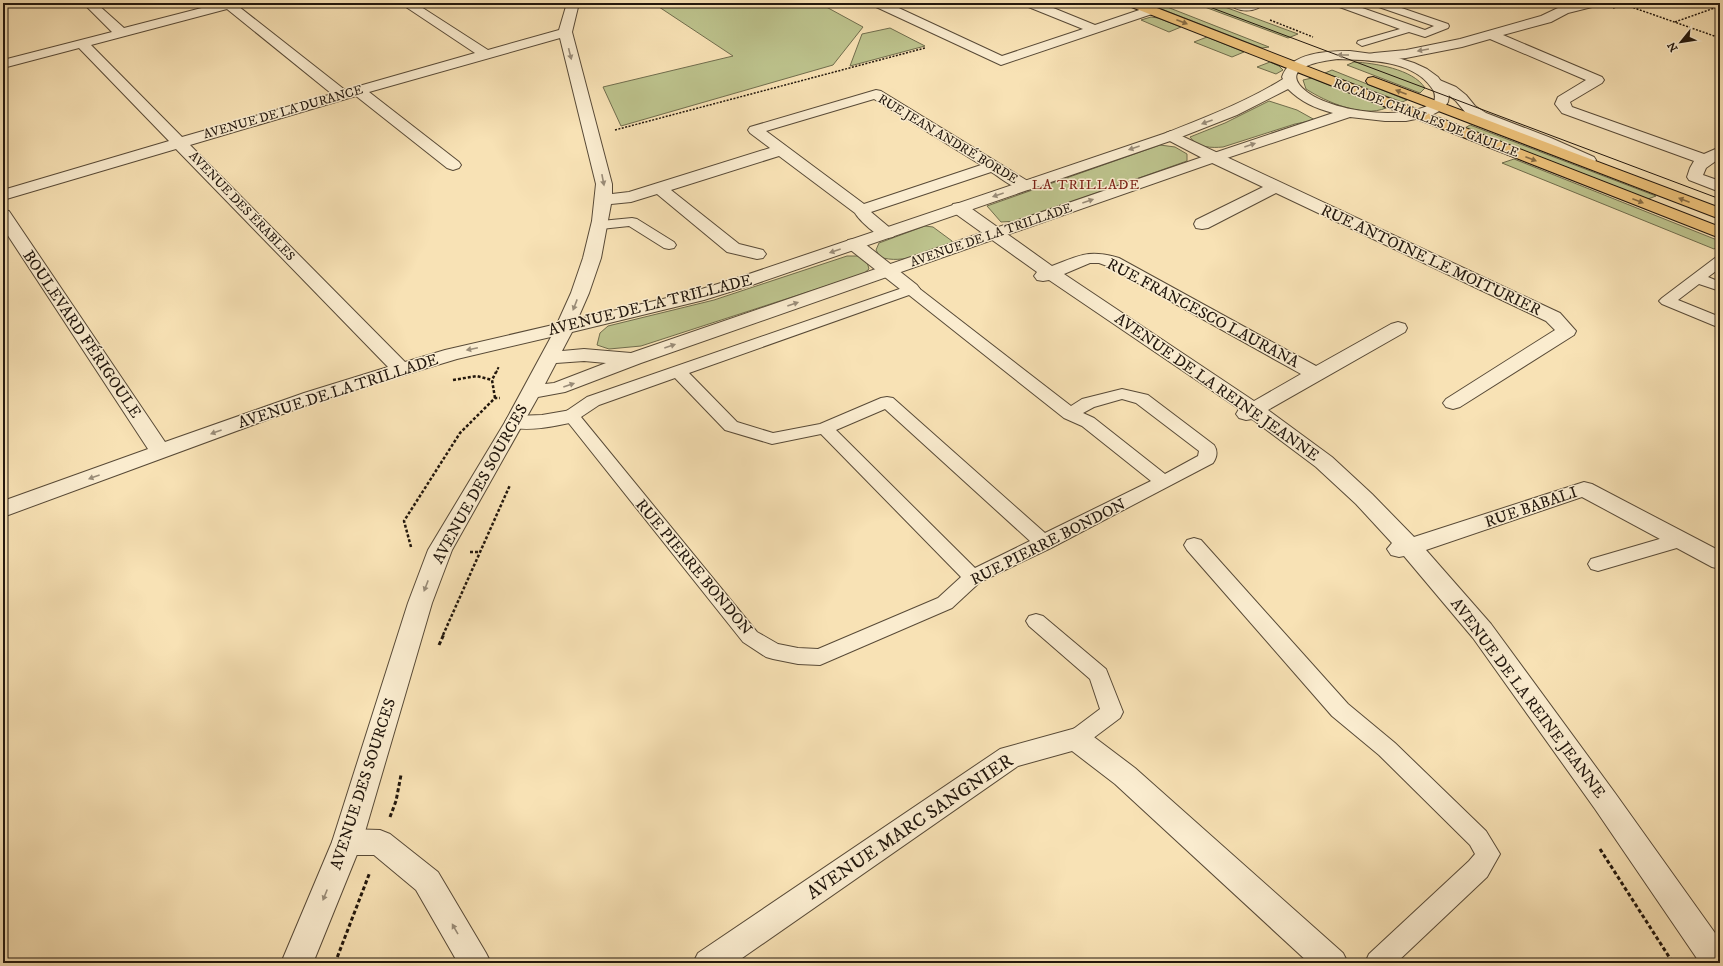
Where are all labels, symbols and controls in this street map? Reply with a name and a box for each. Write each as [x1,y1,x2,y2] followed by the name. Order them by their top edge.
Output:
[1176,20,1188,26] one-way arrow
[1661,22,1701,62] north arrow
[1665,39,1682,54] text: N
[568,48,574,60] one-way arrow
[1417,48,1429,54] one-way arrow
[1336,52,1349,58] one-way arrow
[1331,75,1521,161] street label: ROCADE CHARLES DE GAULLE
[201,82,365,142] street label: AVENUE DE LA DURANCE
[1395,88,1407,94] one-way arrow
[875,91,1021,187] street label: RUE JEAN ANDRÉ BORDE
[1201,119,1213,125] one-way arrow
[1244,142,1256,148] one-way arrow
[1128,145,1140,151] one-way arrow
[186,148,299,264] street label: AVENUE DES ÉRABLES
[1526,157,1538,163] one-way arrow
[600,174,606,186] one-way arrow
[1032,176,1140,194] district label: LA TRILLADE
[991,192,1003,198] one-way arrow
[1677,197,1689,203] one-way arrow
[1082,198,1094,204] one-way arrow
[1632,198,1644,204] one-way arrow
[908,200,1074,270] street label: AVENUE DE LA TRILLADE
[1318,200,1545,320] street label: RUE ANTOINE LE MOITURIER
[18,246,146,422] street label: BOULEVARD FÉRIGOULE
[829,248,841,254] one-way arrow
[1104,254,1303,373] street label: RUE FRANCESCO LAURANA
[546,270,754,340] street label: AVENUE DE LA TRILLADE
[571,300,577,312] one-way arrow
[788,301,800,307] one-way arrow
[1111,308,1323,466] street label: AVENUE DE LA REINE JEANNE
[665,343,677,349] one-way arrow
[466,347,479,353] one-way arrow
[235,349,441,433] street label: AVENUE DE LA TRILLADE
[563,381,575,387] one-way arrow
[428,401,532,567] street label: AVENUE DES SOURCES
[209,429,221,435] one-way arrow
[87,474,99,480] one-way arrow
[1482,482,1580,532] street label: RUE BABALI
[967,494,1129,590] street label: RUE PIERRE BONDON
[631,495,757,639] street label: RUE PIERRE BONDON
[423,580,429,592] one-way arrow
[1446,594,1610,802] street label: AVENUE DE LA REINE JEANNE
[326,696,400,872] street label: AVENUE DES SOURCES
[803,749,1018,905] street label: AVENUE MARC SANGNIER
[321,890,327,902] one-way arrow
[452,923,459,935] one-way arrow

